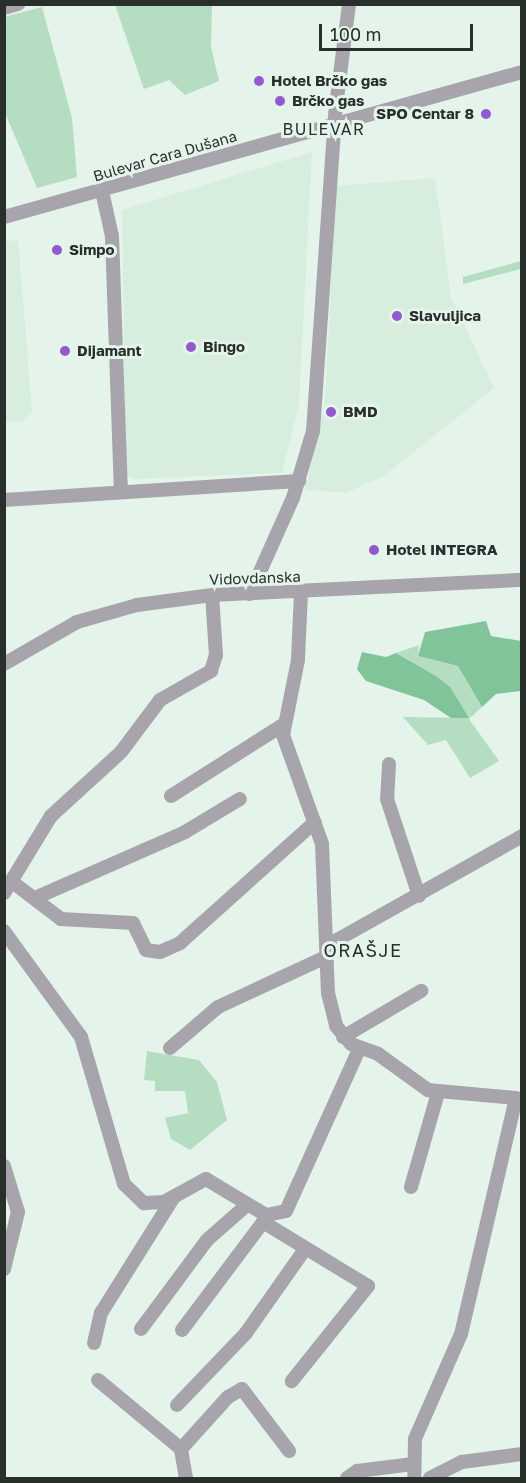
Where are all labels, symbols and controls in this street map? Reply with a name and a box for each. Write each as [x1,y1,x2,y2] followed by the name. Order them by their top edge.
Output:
[322,12,476,50] scale bar
[330,23,381,45] text: 100 m
[271,72,387,90] place label: Hotel Brčko gas
[252,74,266,88] marker: Hotel Brčko gas
[292,92,364,110] place label: Brčko gas
[273,94,287,108] marker: Brčko gas
[376,105,474,123] place label: SPO Centar 8
[479,107,493,121] marker: SPO Centar 8
[283,119,365,139] district label: BULEVAR
[91,127,239,185] street label: Bulevar Cara Dušana
[69,241,115,259] place label: Simpo
[50,243,64,257] marker: Simpo
[409,307,481,325] place label: Slavuljica
[390,309,404,323] marker: Slavuljica
[203,338,245,356] place label: Bingo
[184,340,198,354] marker: Bingo
[77,342,142,360] place label: Dijamant
[58,344,72,358] marker: Dijamant
[343,403,378,421] place label: BMD
[324,405,338,419] marker: BMD
[386,541,498,559] place label: Hotel INTEGRA
[367,543,381,557] marker: Hotel INTEGRA
[209,567,301,589] street label: Vidovdanska
[324,939,402,961] district label: ORAŠJE

